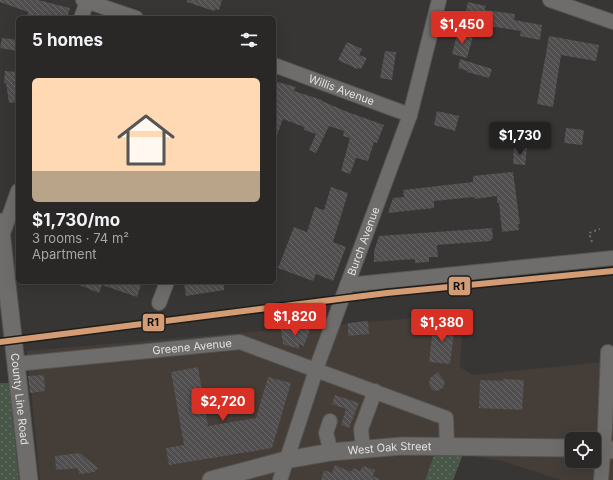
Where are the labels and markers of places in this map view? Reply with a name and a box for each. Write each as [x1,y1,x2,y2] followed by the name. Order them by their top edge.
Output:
[429,11,495,45] pin: $1,450
[487,122,553,156] pin: $1,730
[262,303,328,337] pin: $1,820
[409,309,475,343] pin: $1,380
[190,388,256,422] pin: $2,720

